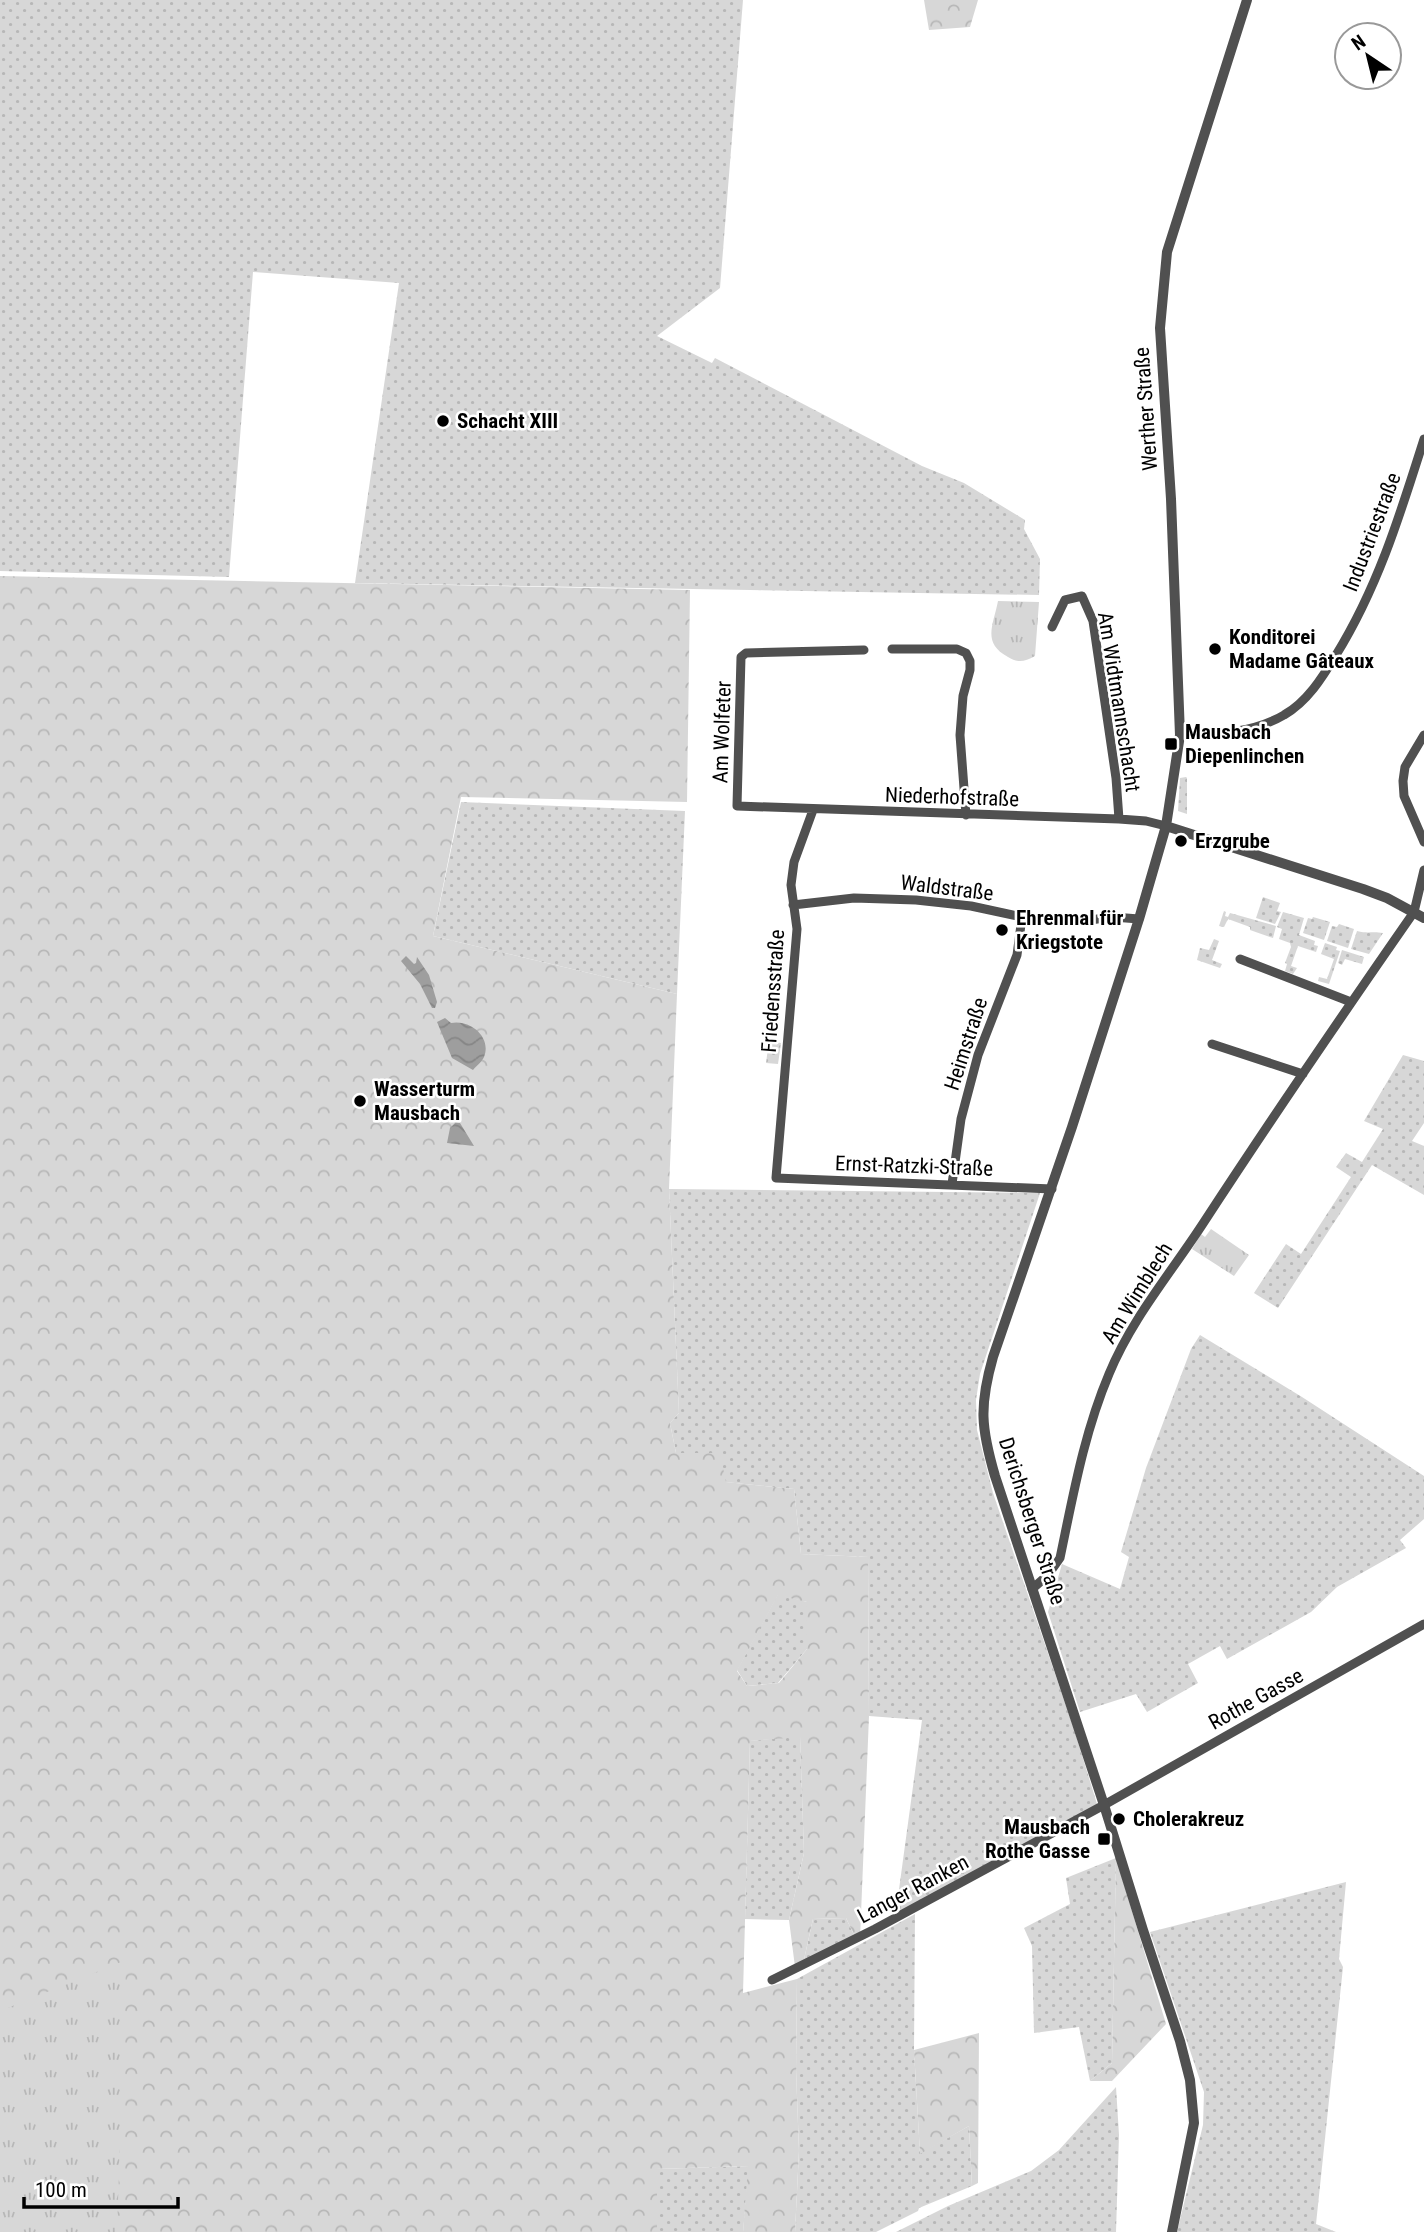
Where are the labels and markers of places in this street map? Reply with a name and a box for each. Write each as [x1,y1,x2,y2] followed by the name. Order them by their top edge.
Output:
[457,409,558,433] place label: Schacht XIII
[435,413,451,429] marker: Schacht XIII
[1229,625,1374,673] place label: Konditorei Madame Gâteaux
[1207,641,1223,657] marker: Konditorei Madame Gâteaux
[1185,720,1304,768] place label: Mausbach Diepenlinchen
[1163,736,1179,752] marker: Mausbach Diepenlinchen
[1195,829,1270,853] place label: Erzgrube
[1173,833,1189,849] marker: Erzgrube
[1016,906,1124,954] place label: Ehrenmal für Kriegstote
[994,922,1010,938] marker: Ehrenmal für Kriegstote
[374,1077,475,1125] place label: Wasserturm Mausbach
[352,1093,368,1109] marker: Wasserturm Mausbach
[1133,1807,1244,1831] place label: Cholerakreuz
[1111,1811,1127,1827] marker: Cholerakreuz
[985,1815,1090,1863] place label: Mausbach Rothe Gasse
[1096,1831,1112,1847] marker: Mausbach Rothe Gasse

